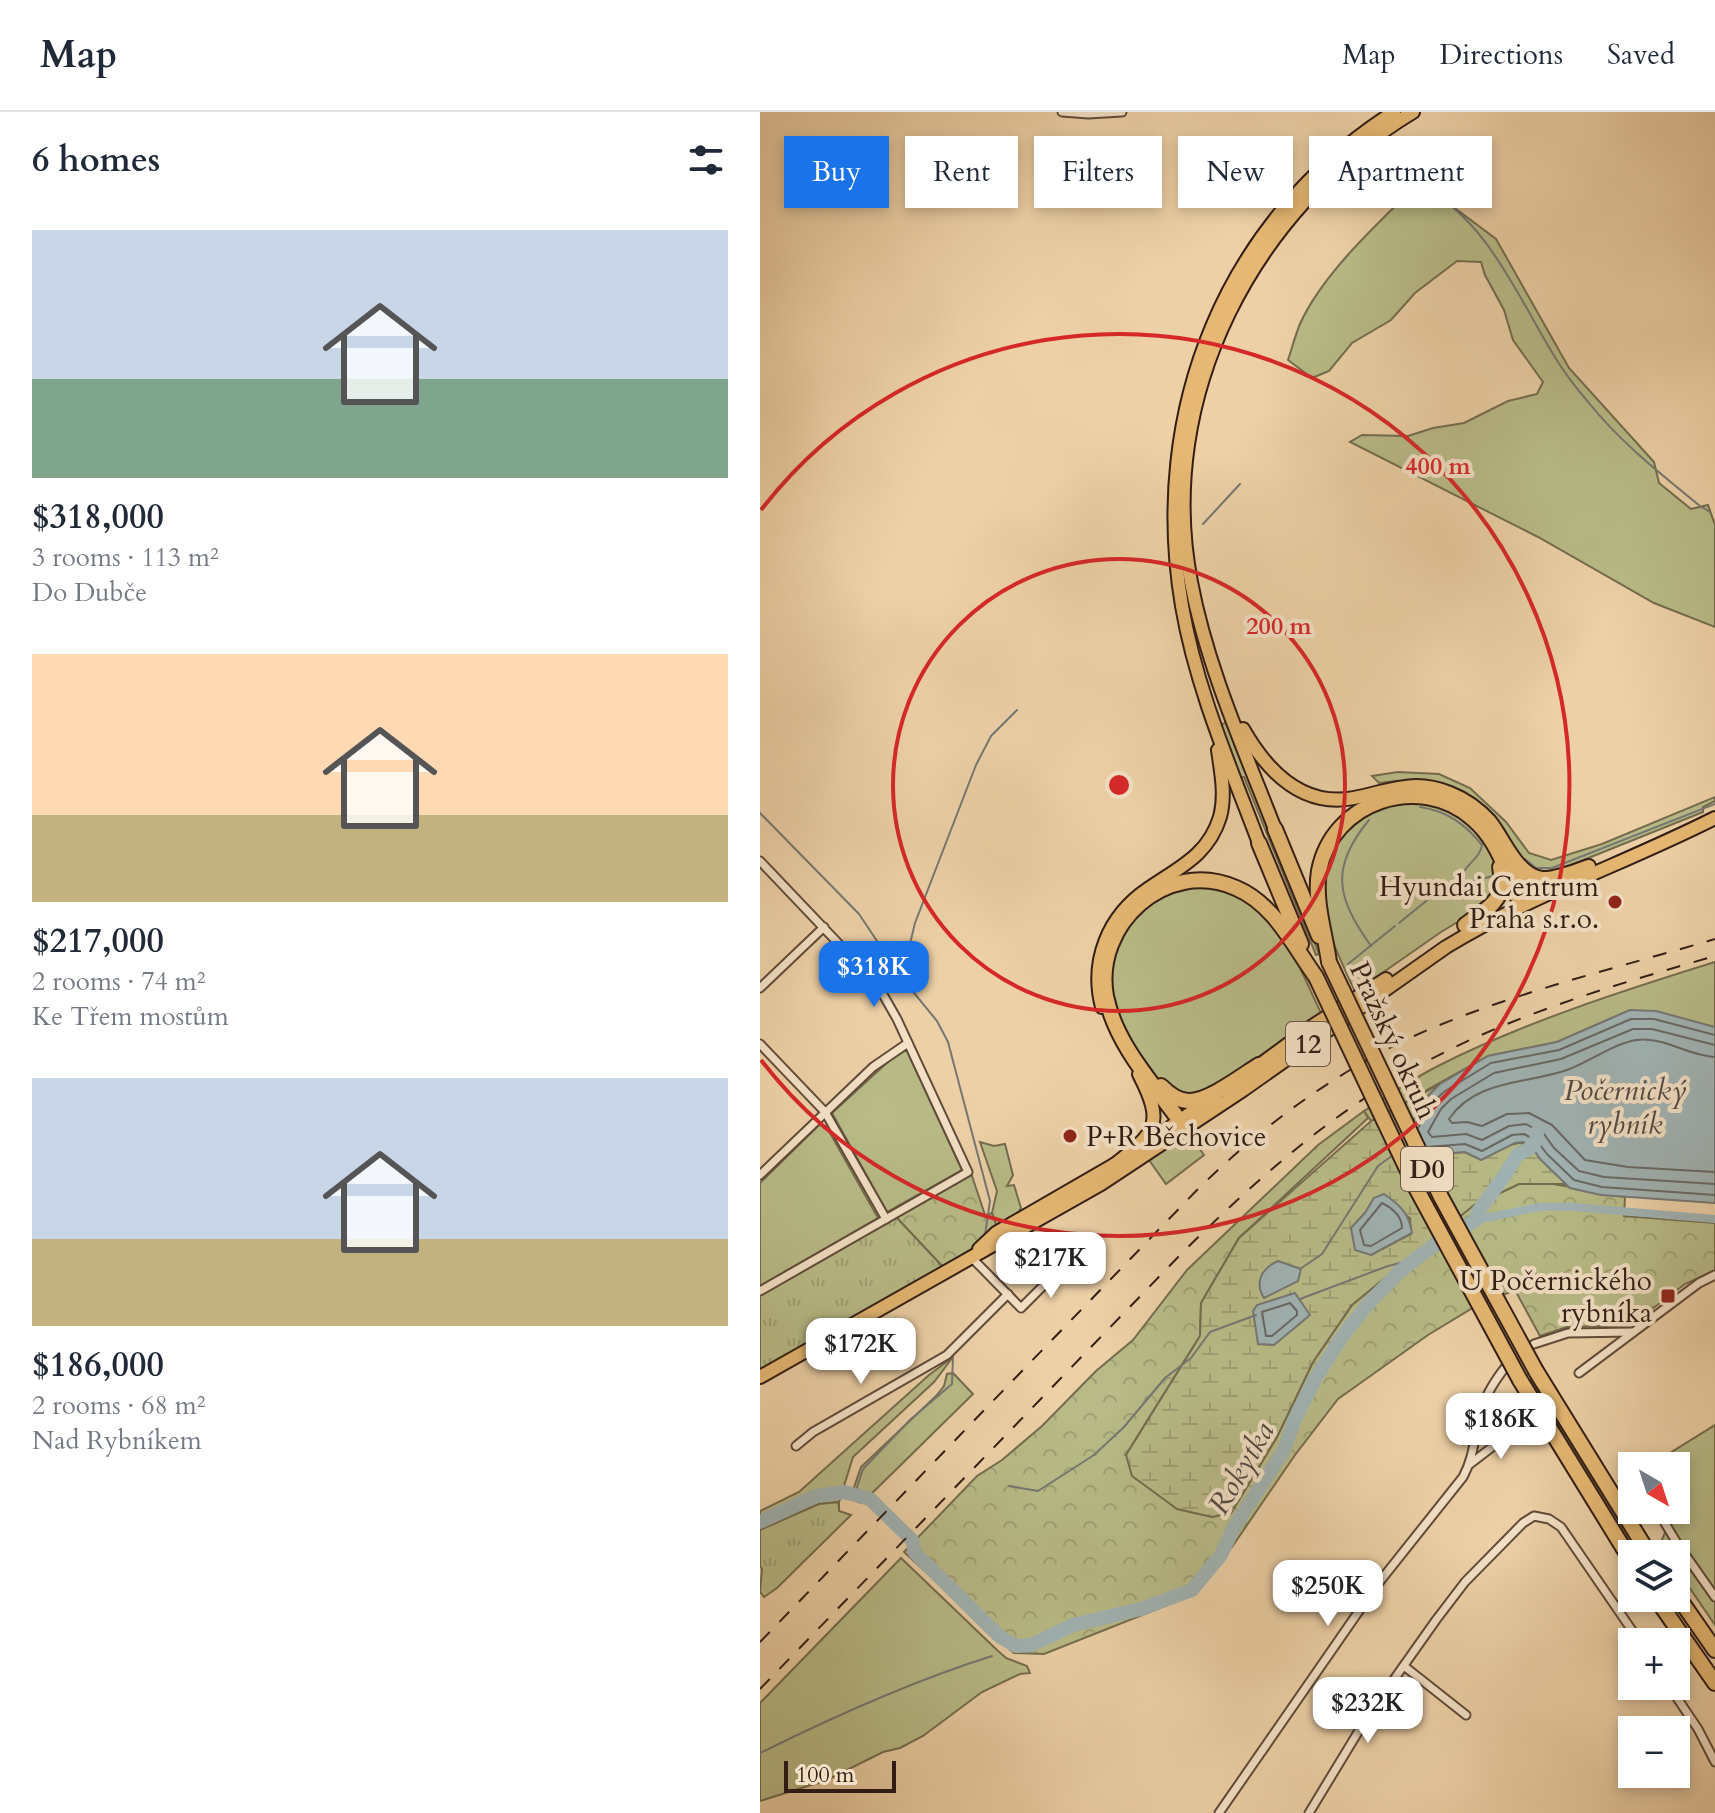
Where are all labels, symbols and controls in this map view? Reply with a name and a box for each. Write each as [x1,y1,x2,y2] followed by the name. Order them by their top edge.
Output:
[40,29,117,81] text: Map
[1342,36,1396,74] text: Map
[1440,36,1563,74] text: Directions
[1607,36,1675,74] text: Saved
[784,136,889,208] chip: Buy
[905,136,1018,208] chip: Rent
[1034,136,1162,208] chip: Filters
[1178,136,1293,208] chip: New
[1309,136,1492,208] chip: Apartment
[32,137,160,183] text: 6 homes
[684,138,728,182] icon: filters
[308,282,452,426] icon: home
[1405,450,1472,483] text: 400 m
[32,494,164,540] text: $318,000
[32,540,219,575] text: 3 rooms · 113 m²
[32,575,147,610] text: Do Dubče
[1246,610,1313,643] text: 200 m
[308,706,452,850] icon: home
[1105,771,1133,799] centre of rings
[1379,868,1599,938] place label: Hyundai Centrum Praha s.r.o.
[1606,893,1624,911] marker: Hyundai Centrum Praha s.r.o.
[32,918,164,964] text: $217,000
[818,941,930,1009] pin: $318K
[837,949,911,984] text: $318K
[1340,956,1446,1125] street label: Pražský okruh
[32,964,205,999] text: 2 rooms · 74 m²
[32,999,229,1034] text: Ke Třem mostům
[1286,1022,1330,1066] road number: 12
[1564,1070,1687,1145] water label: Počernický rybník
[1086,1118,1266,1156] place label: P+R Běchovice
[1061,1127,1079,1145] marker: P+R Běchovice
[308,1130,452,1274] icon: home
[1401,1147,1453,1191] road number: D0
[995,1232,1107,1300] pin: $217K
[1014,1240,1088,1275] text: $217K
[1459,1262,1652,1332] place label: U Počernického rybníka
[1659,1287,1677,1305] marker: U Počernického rybníka
[805,1318,917,1386] pin: $172K
[824,1326,898,1361] text: $172K
[32,1342,164,1388] text: $186,000
[32,1388,205,1423] text: 2 rooms · 68 m²
[1445,1393,1557,1461] pin: $186K
[1464,1401,1538,1436] text: $186K
[1198,1414,1284,1522] water label: Rokytka
[32,1423,202,1458] text: Nad Rybníkem
[1618,1452,1690,1524] north arrow
[1618,1452,1690,1788] map controls
[1618,1540,1690,1612] button: layers
[1272,1560,1384,1628] pin: $250K
[1291,1568,1365,1603] text: $250K
[1618,1628,1690,1700] button: +
[1312,1677,1424,1745] pin: $232K
[1331,1685,1405,1720] text: $232K
[1618,1716,1690,1788] button: −
[784,1757,896,1793] scale bar
[796,1760,854,1790] text: 100 m

